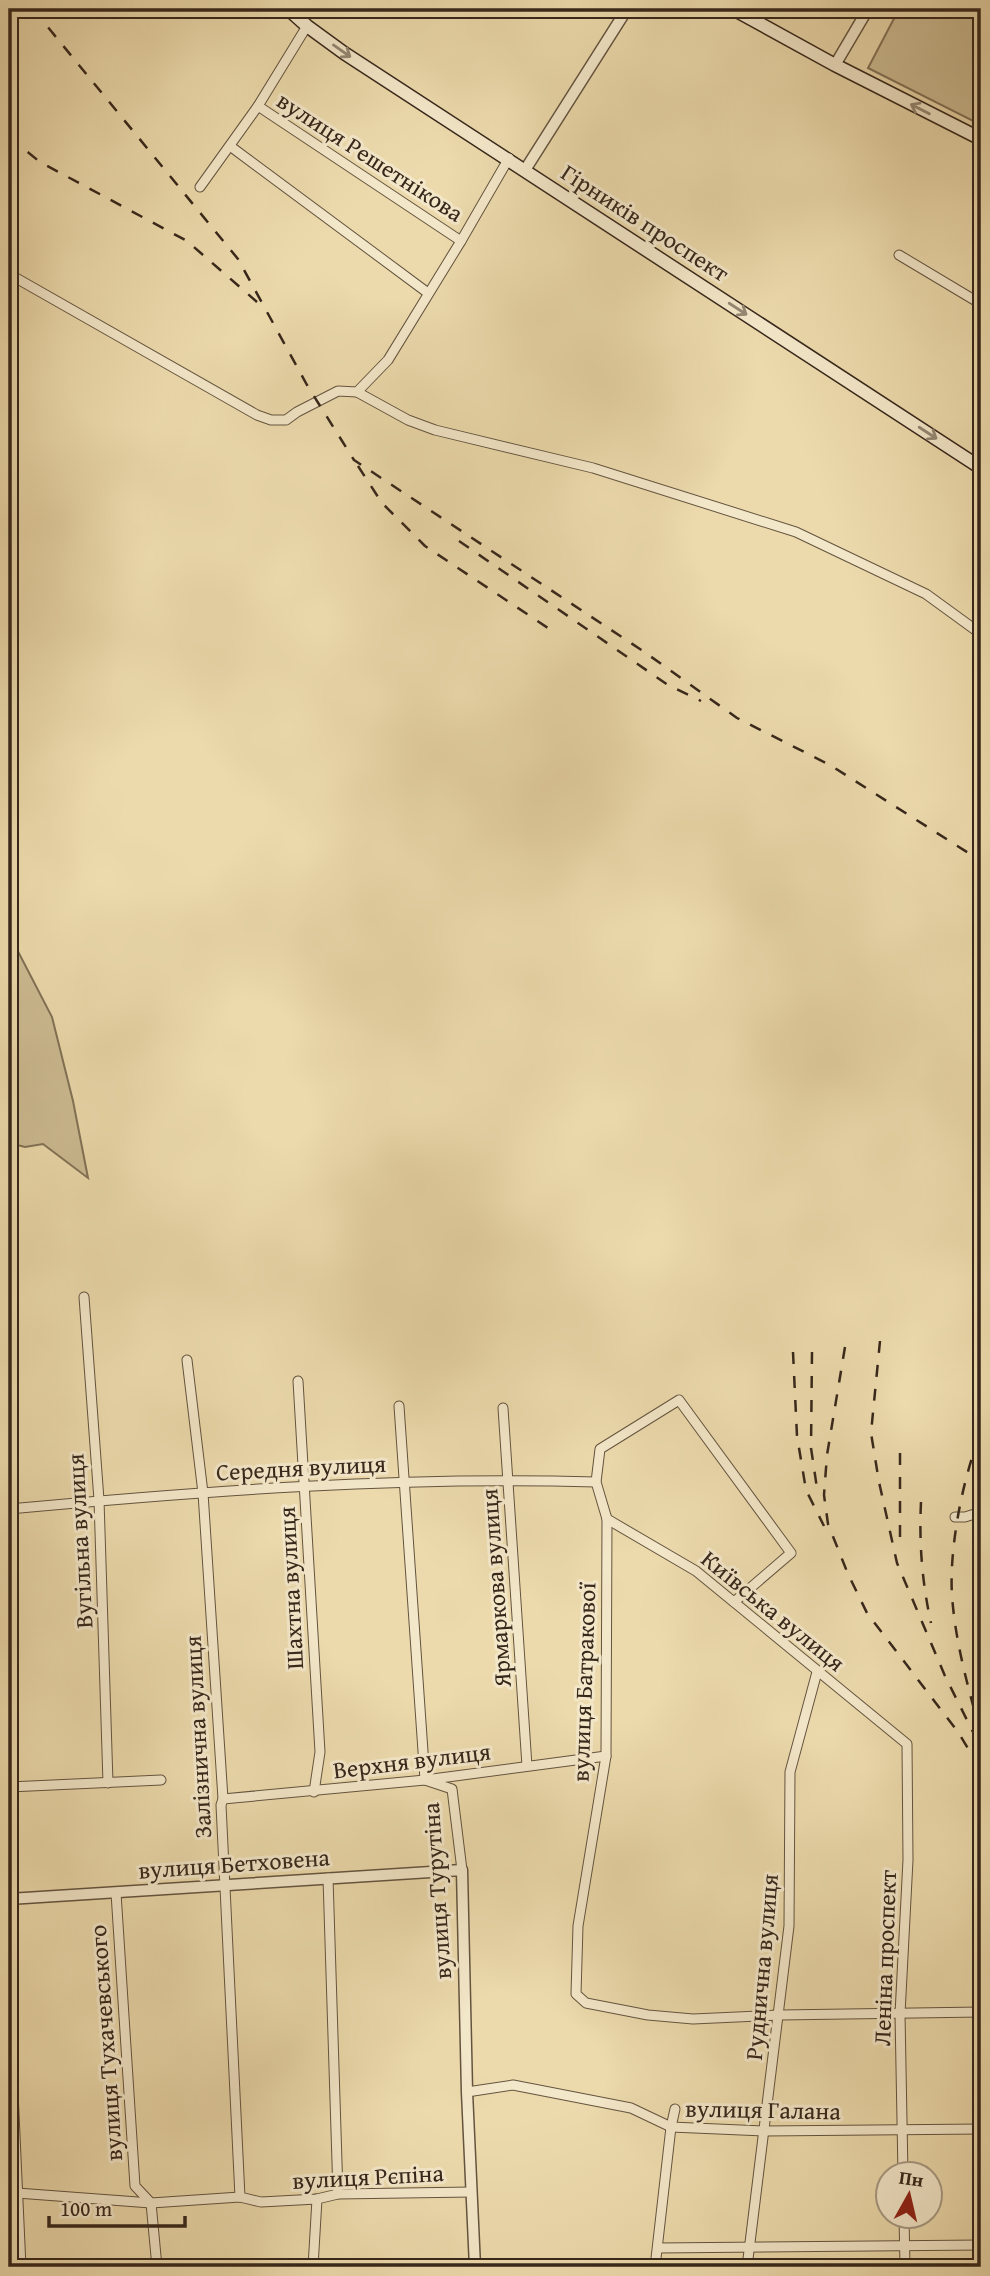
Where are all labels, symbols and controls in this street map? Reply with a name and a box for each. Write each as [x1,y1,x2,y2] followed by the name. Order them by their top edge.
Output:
[332,44,351,58] one-way arrow
[270,83,471,230] street label: вулиця Решетнікова
[910,102,931,115] one-way arrow
[554,155,737,290] street label: Гірників проспект
[727,303,747,317] one-way arrow
[918,426,938,440] one-way arrow
[215,1446,387,1489] street label: Середня вулиця
[57,1453,102,1629] street label: Вугільна вулиця
[471,1488,520,1690] street label: Ярмаркова вулиця
[269,1506,312,1670] street label: Шахтна вулиця
[694,1541,853,1680] street label: Київська вулиця
[563,1581,604,1782] street label: вулиця Батракової
[175,1635,220,1839] street label: Залізнична вулиця
[331,1733,493,1788] street label: Верхня вулиця
[413,1801,460,1981] street label: вулиця Турутіна
[137,1839,331,1888] street label: вулиця Бетховена
[864,1869,905,2047] street label: Леніна проспект
[736,1872,787,2062] street label: Руднична вулиця
[80,1924,131,2162] street label: вулиця Тухачевського
[685,2091,842,2128] street label: вулиця Галана
[291,2155,445,2198] street label: вулиця Рєпіна
[874,2160,944,2230] north arrow
[897,2163,926,2194] text: Пн
[49,2185,186,2229] scale bar
[60,2193,112,2224] text: 100 m

